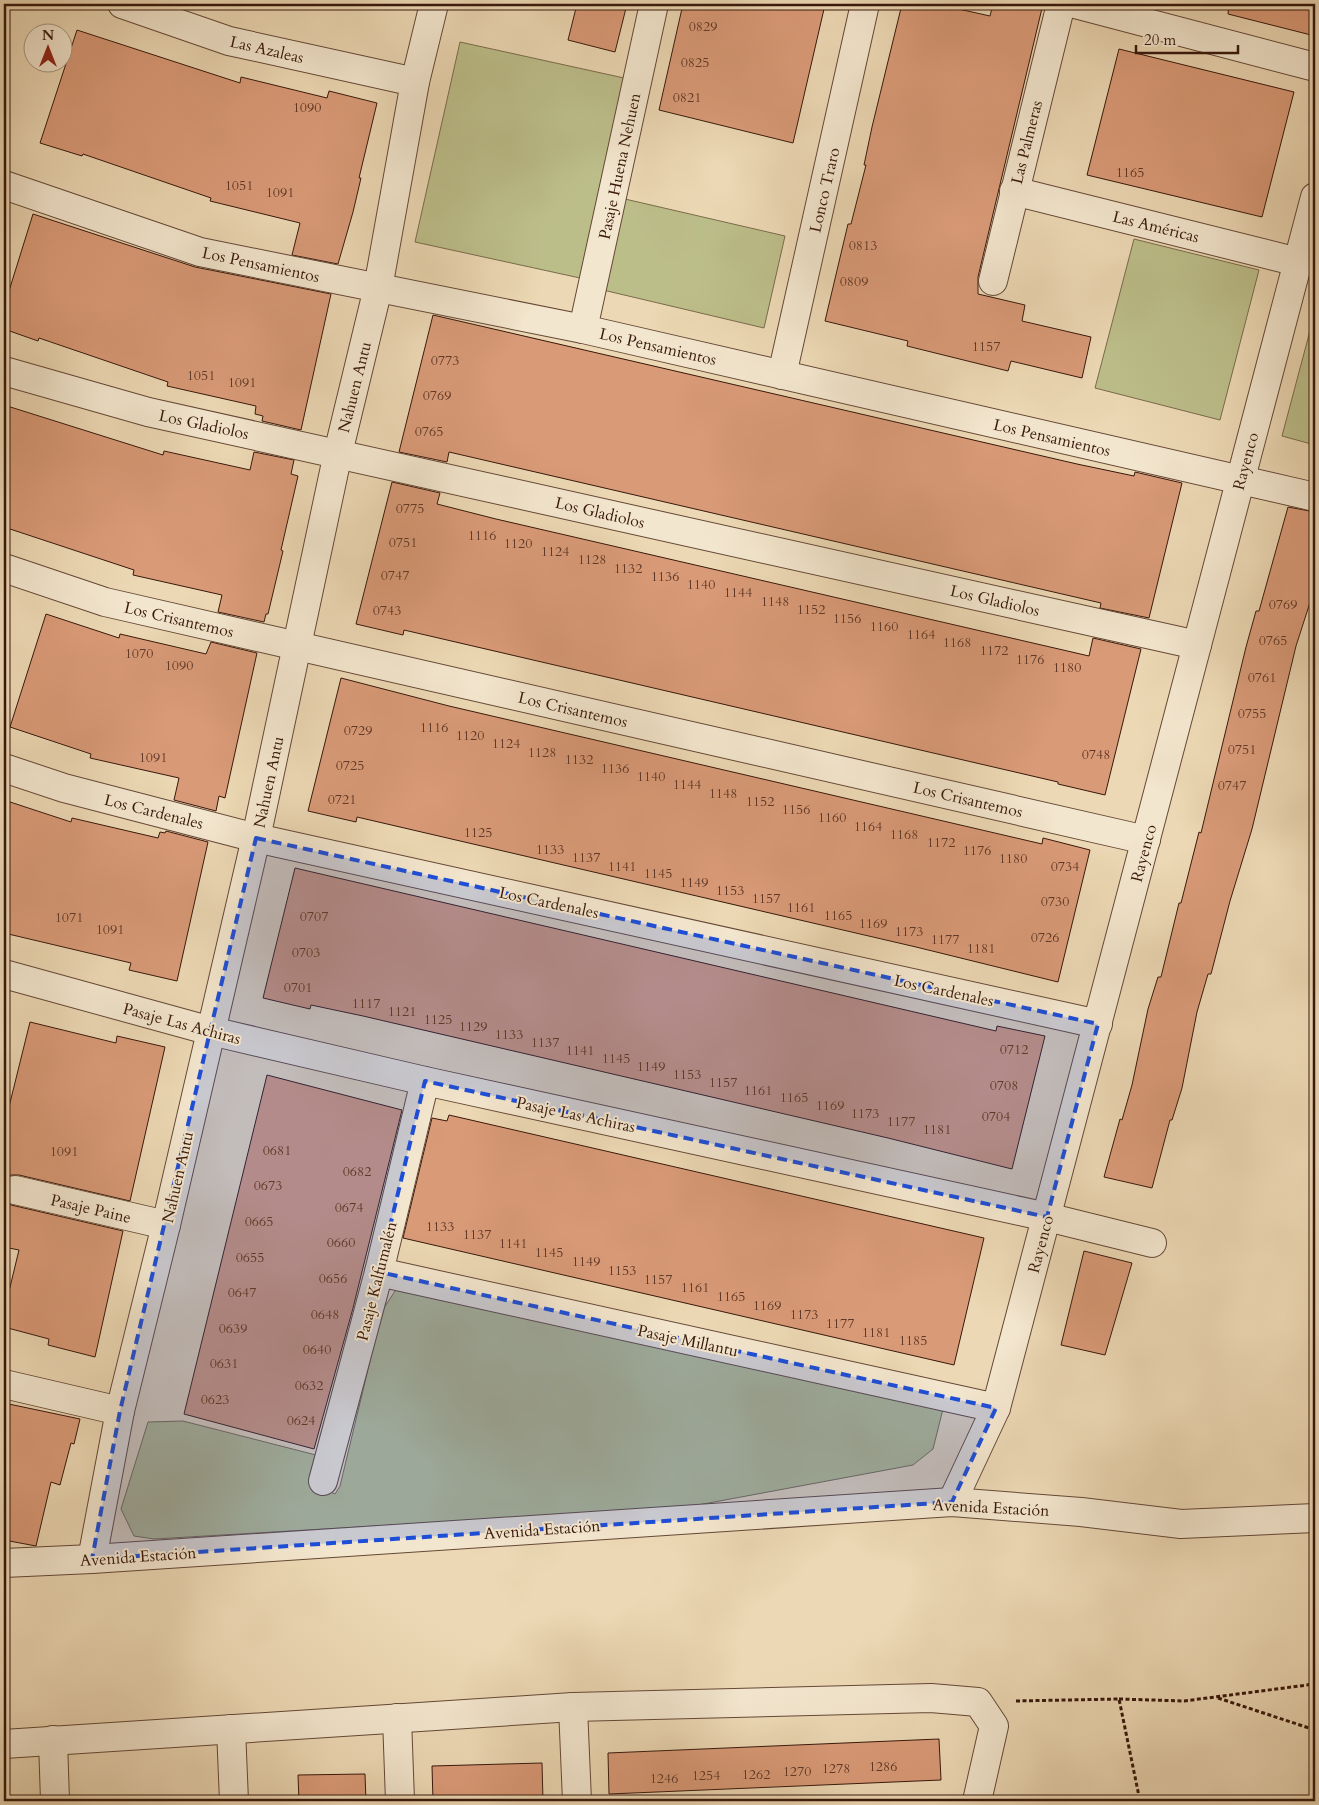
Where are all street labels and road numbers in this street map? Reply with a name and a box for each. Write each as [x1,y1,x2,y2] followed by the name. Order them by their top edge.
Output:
[228,31,306,69] street label: Las Azaleas
[594,91,646,242] street label: Pasaje Huena Nehuen
[1006,98,1048,186] street label: Las Palmeras
[805,145,846,235] street label: Lonco Traro
[1110,206,1201,248] street label: Las Américas
[200,242,322,288] street label: Los Pensamientos
[597,323,718,371] street label: Los Pensamientos
[333,339,377,435] street label: Nahuen Antu
[157,405,251,445] street label: Los Gladiolos
[991,414,1112,462] street label: Los Pensamientos
[1228,430,1264,492] street label: Rayenco
[553,492,647,534] street label: Los Gladiolos
[948,580,1042,622] street label: Los Gladiolos
[122,597,236,643] street label: Los Crisantemos
[516,687,630,733] street label: Los Crisantemos
[249,734,289,830] street label: Nahuen Antu
[911,777,1025,823] street label: Los Crisantemos
[102,789,206,835] street label: Los Cardenales
[1126,822,1162,884] street label: Rayenco
[497,882,601,924] street label: Los Cardenales
[892,970,996,1012] street label: Los Cardenales
[120,998,243,1050] street label: Pasaje Las Achiras
[514,1092,637,1138] street label: Pasaje Las Achiras
[157,1129,199,1225] street label: Nahuen Antu
[48,1189,133,1229] street label: Pasaje Paine
[1023,1213,1059,1275] street label: Rayenco
[352,1219,402,1343] street label: Pasaje Kalfumalén
[635,1320,740,1362] street label: Pasaje Millantu
[932,1494,1050,1522] street label: Avenida Estación
[483,1515,601,1545] street label: Avenida Estación
[79,1542,197,1572] street label: Avenida Estación

